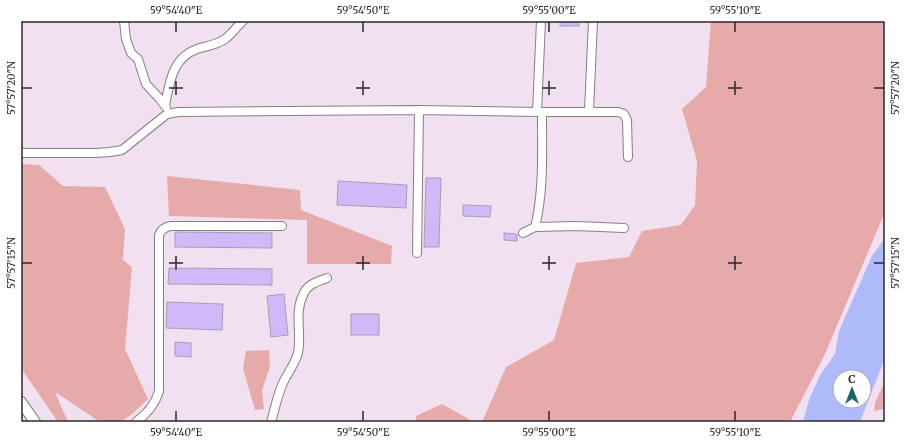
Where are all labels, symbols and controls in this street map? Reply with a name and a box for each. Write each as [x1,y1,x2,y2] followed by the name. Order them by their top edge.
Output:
[150,4,203,17] text: 59°54'40"E
[337,4,390,17] text: 59°54'50"E
[522,4,576,17] text: 59°55'00"E
[709,4,761,17] text: 59°55'10"E
[5,61,18,115] text: 57°57'20"N
[889,61,902,115] text: 57°57'20"N
[5,237,18,289] text: 57°57'15"N
[889,237,902,289] text: 57°57'15"N
[832,369,872,409] north arrow
[848,372,856,386] text: С
[150,426,203,439] text: 59°54'40"E
[337,426,390,439] text: 59°54'50"E
[522,426,576,439] text: 59°55'00"E
[709,426,761,439] text: 59°55'10"E

